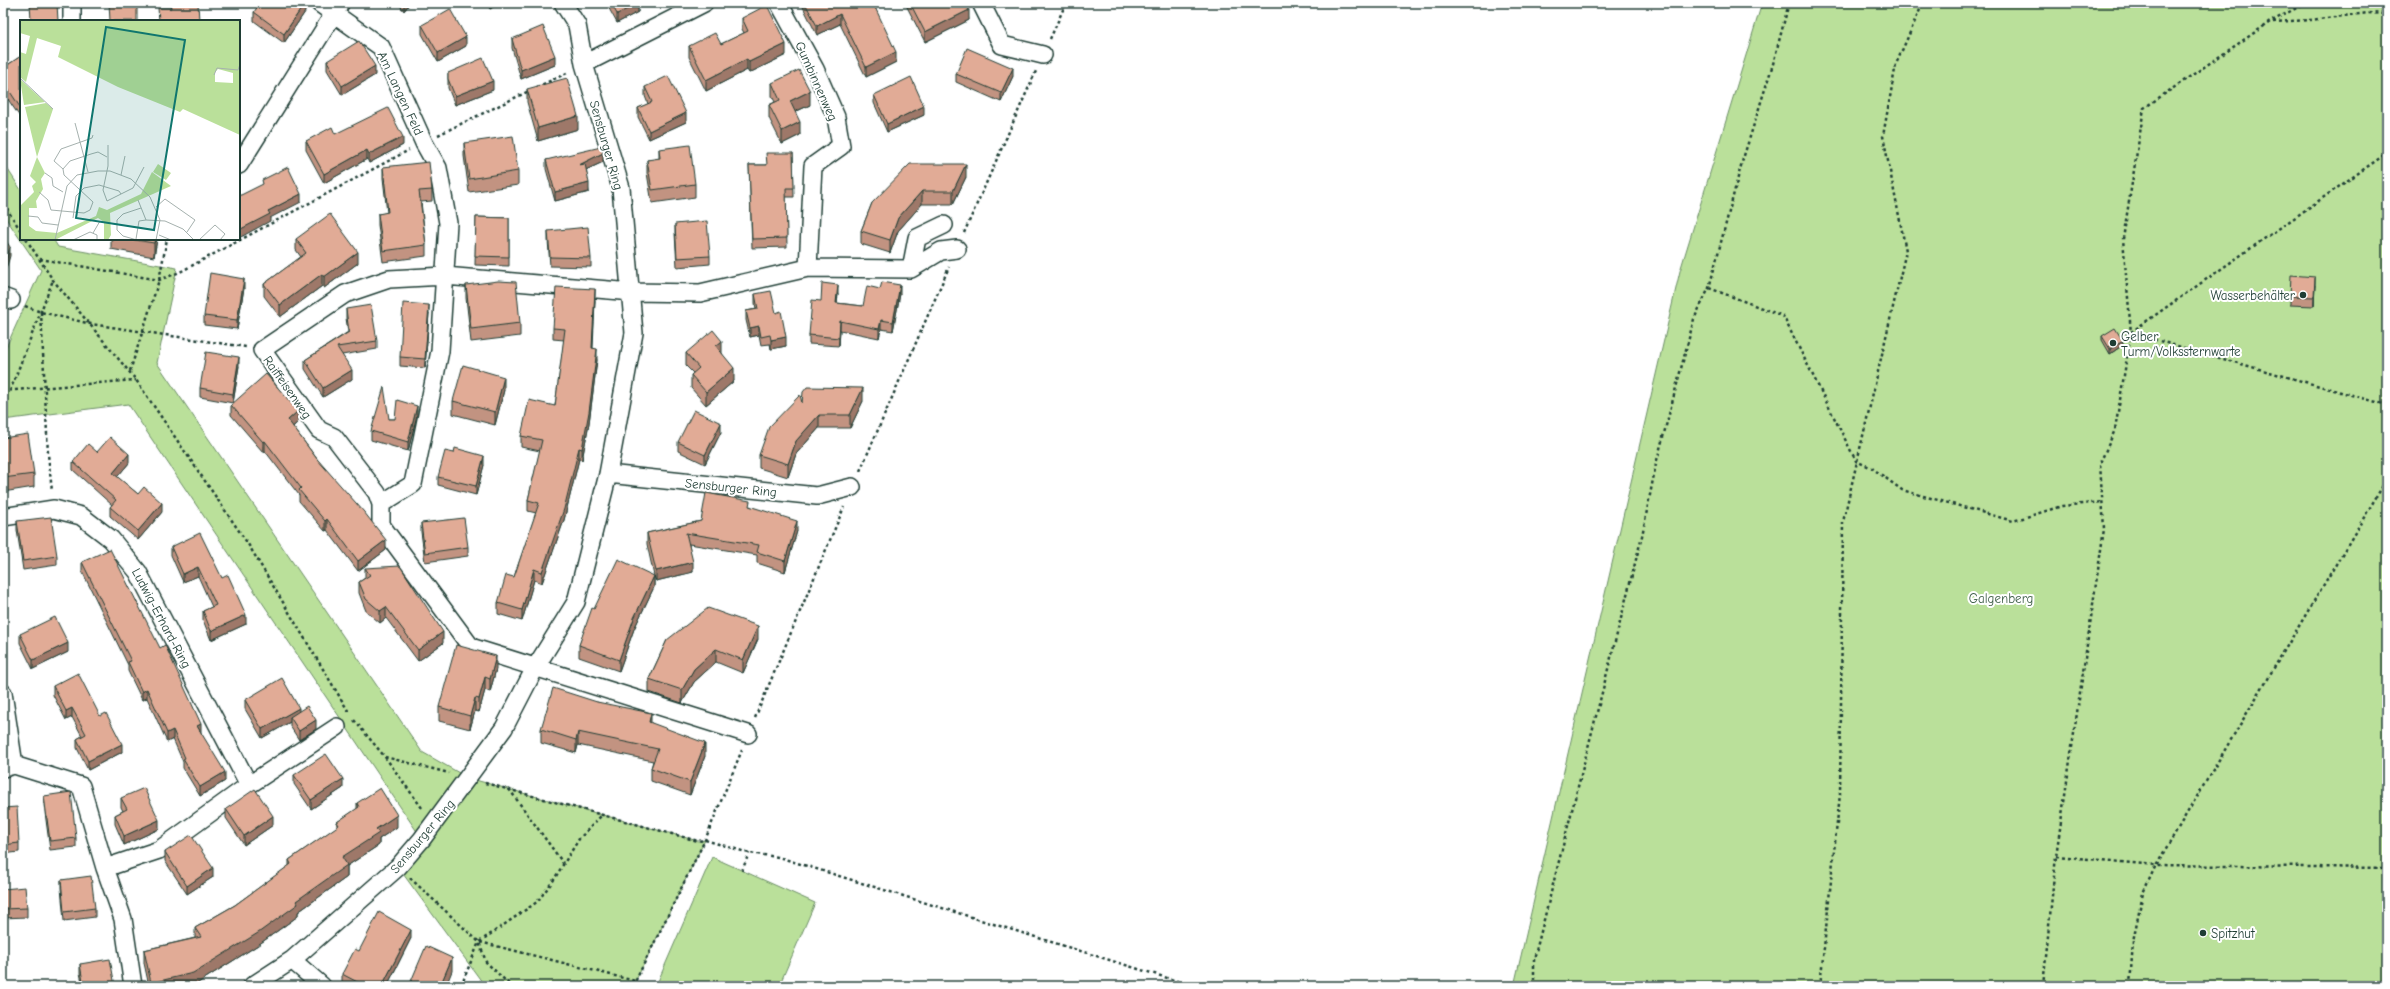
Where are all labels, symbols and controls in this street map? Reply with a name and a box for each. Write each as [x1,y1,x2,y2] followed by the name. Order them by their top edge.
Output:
[20,20,240,240] inset map
[792,39,841,123] street label: Gumbinnenweg
[375,49,427,138] street label: Am Langen Feld
[587,99,626,192] street label: Sensburger Ring
[2210,288,2296,303] place label: Wasserbehälter
[2298,290,2308,300] marker: Wasserbehälter
[2121,329,2241,359] place label: Gelber Turm/Volkssternwarte
[2108,338,2118,348] marker: Gelber Turm/Volkssternwarte
[260,353,315,422] street label: Raiffeisenweg
[684,475,778,500] street label: Sensburger Ring
[129,566,194,671] street label: Ludwig-Erhard-Ring
[1969,591,2033,606] park label: Galgenberg
[387,796,458,877] street label: Sensburger Ring
[2211,926,2256,941] place label: Spitzhut
[2198,928,2208,938] marker: Spitzhut

